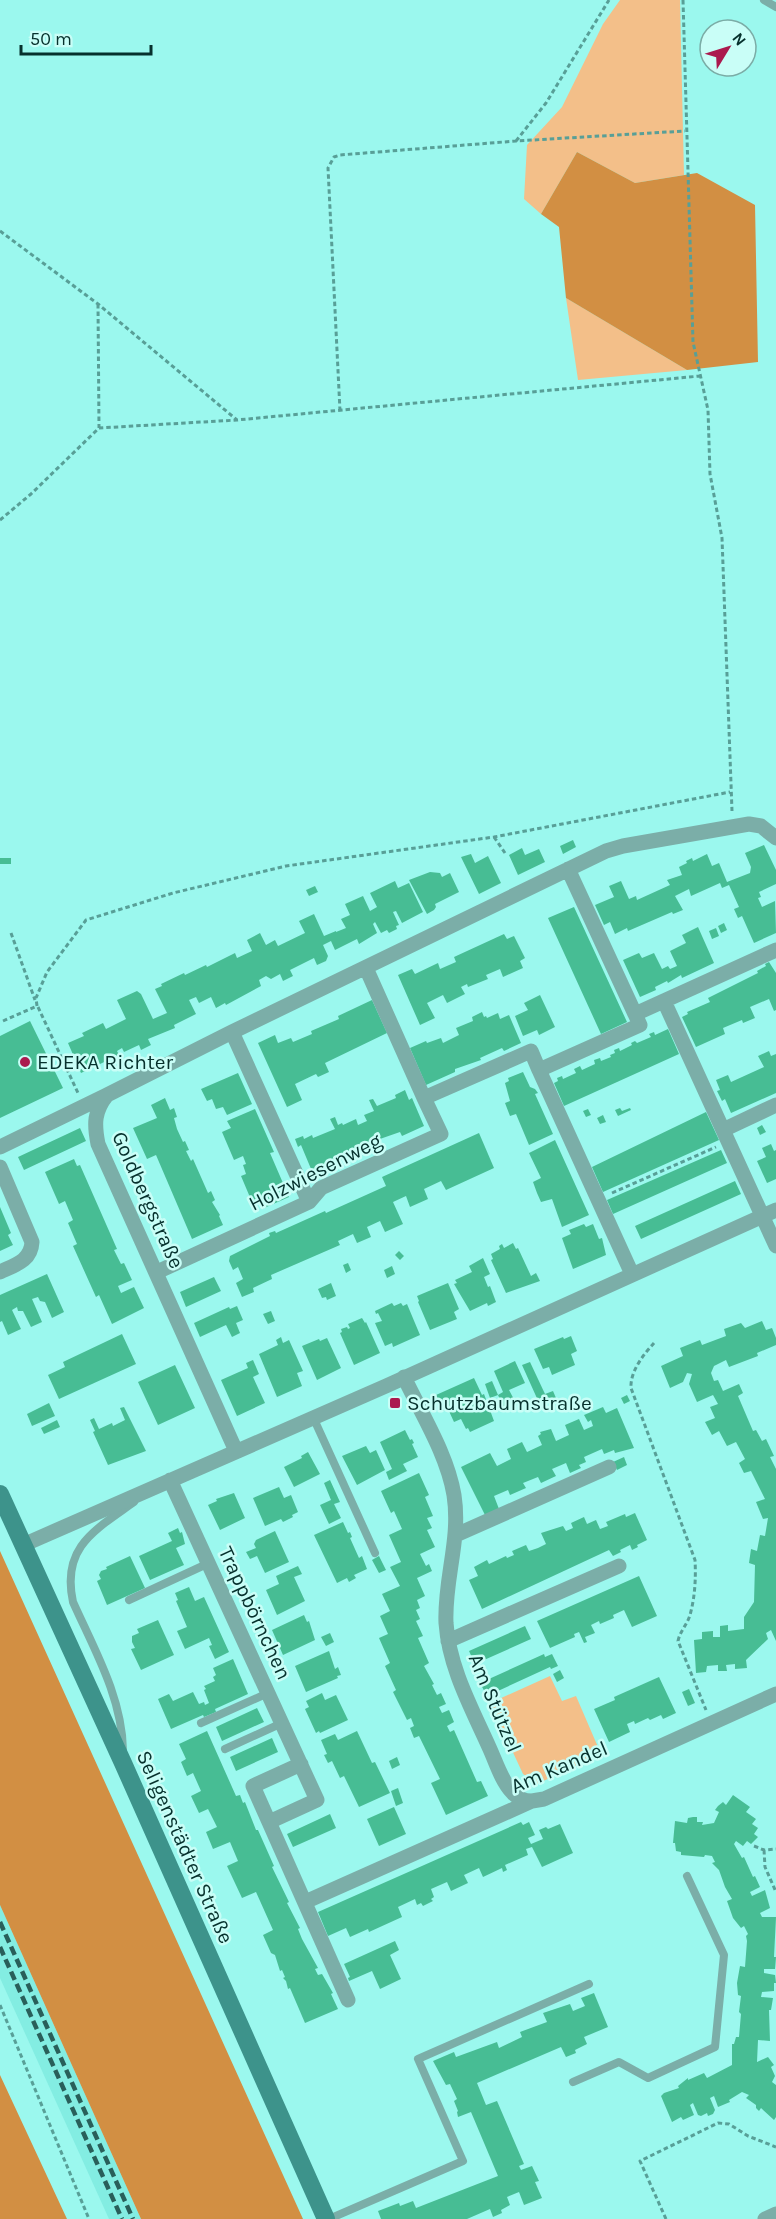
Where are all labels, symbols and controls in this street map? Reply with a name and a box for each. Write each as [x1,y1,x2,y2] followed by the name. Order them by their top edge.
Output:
[21,18,152,56] scale bar
[698,18,758,78] north arrow
[30,28,72,50] text: 50 m
[728,29,750,49] text: N
[37,1050,174,1074] place label: EDEKA Richter
[18,1055,32,1069] marker: EDEKA Richter
[107,1128,189,1272] street label: Goldbergstraße
[245,1128,386,1216] street label: Holzwiesenweg
[407,1391,592,1415] place label: Schutzbaumstraße
[388,1396,402,1410] marker: Schutzbaumstraße
[214,1543,296,1683] street label: Trappbörnchen
[464,1650,526,1756] street label: Am Stützel
[507,1736,611,1798] street label: Am Kandel
[132,1747,238,1947] street label: Seligenstädter Straße

